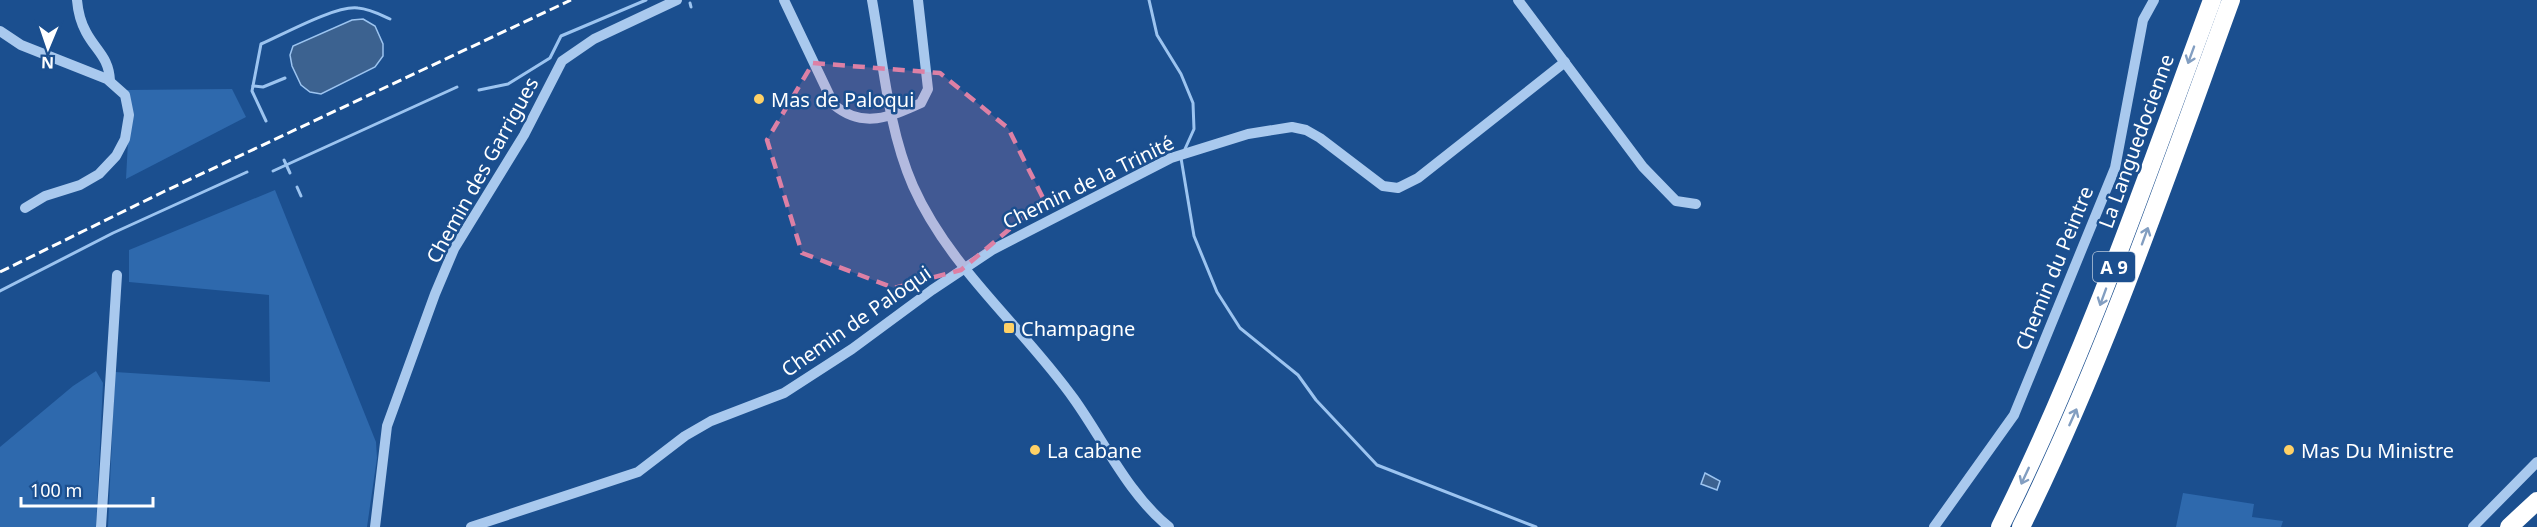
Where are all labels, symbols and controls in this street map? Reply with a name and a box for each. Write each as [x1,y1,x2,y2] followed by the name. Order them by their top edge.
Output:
[18,18,78,78] north arrow
[2185,45,2196,64] one-way arrow
[2092,50,2180,232] street label: La Languedocienne
[41,52,54,74] text: N
[420,72,544,268] street label: Chemin des Garrigues
[771,86,914,113] place label: Mas de Paloqui
[752,92,766,106] marker: Mas de Paloqui
[998,129,1178,235] street label: Chemin de la Trinité
[2009,182,2099,354] street label: Chemin du Peintre
[2140,227,2151,246] one-way arrow
[2093,252,2135,282] road number: A 9
[776,259,936,383] street label: Chemin de Paloqui
[2096,287,2107,306] one-way arrow
[1021,315,1135,342] place label: Champagne
[1002,321,1016,335] marker: Champagne
[2068,409,2079,427] one-way arrow
[1047,437,1142,464] place label: La cabane
[2301,437,2454,464] place label: Mas Du Ministre
[1028,443,1042,457] marker: La cabane
[2282,443,2296,457] marker: Mas Du Ministre
[2019,467,2031,485] one-way arrow
[21,470,153,508] scale bar
[30,478,82,502] text: 100 m

